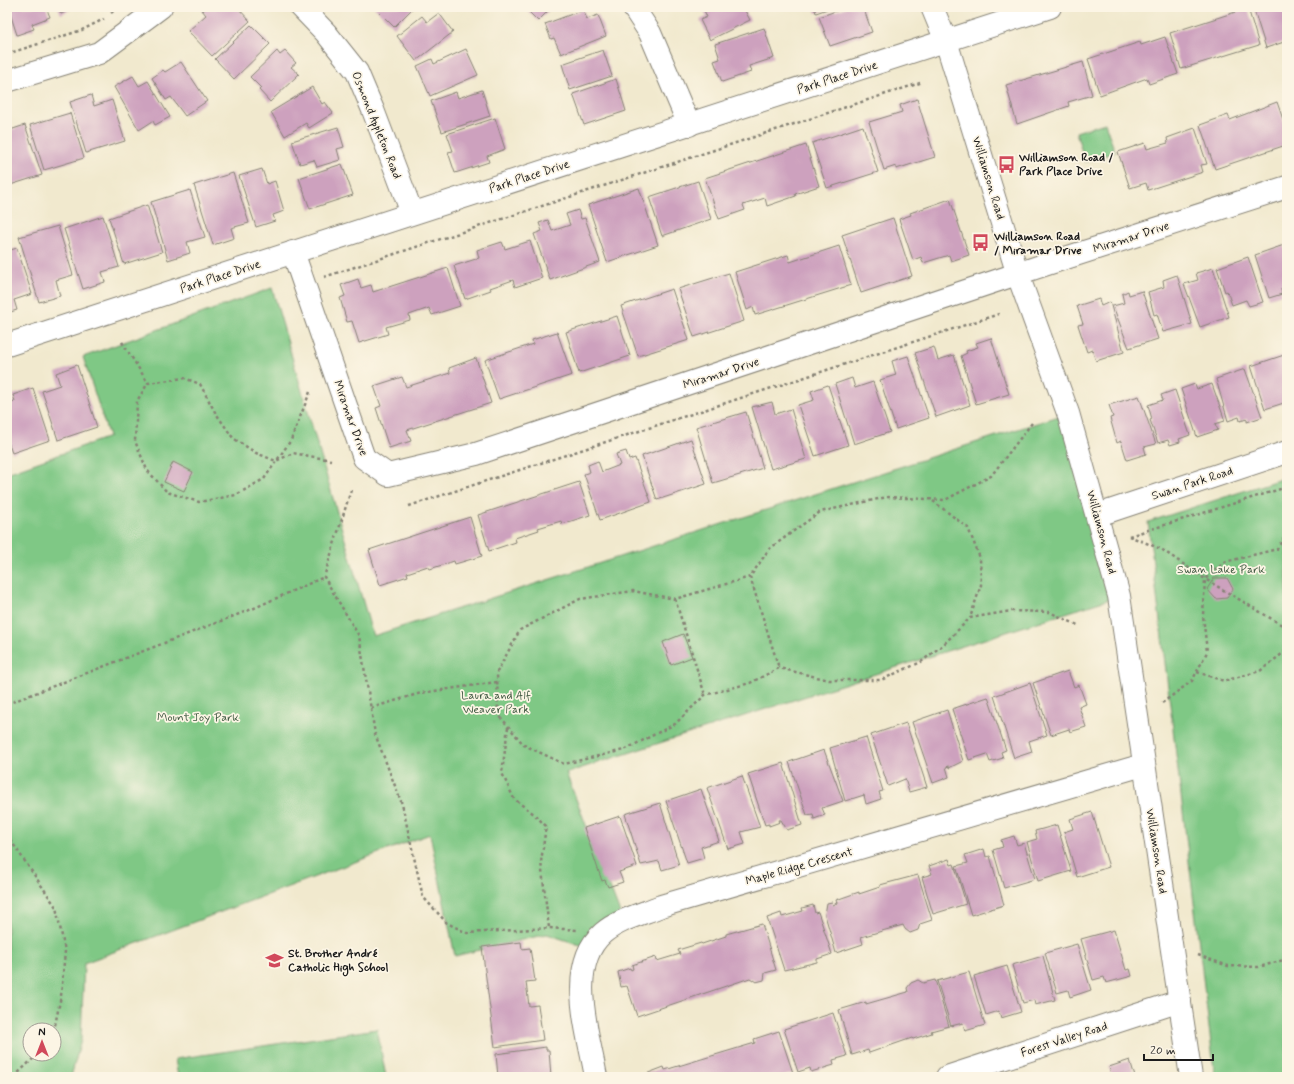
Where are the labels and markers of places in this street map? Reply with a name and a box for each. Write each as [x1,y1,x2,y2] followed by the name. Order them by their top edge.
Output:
[1018,150,1113,180] place label: Williamson Road / Park Place Drive
[996,154,1016,174] bus stop icon: Williamson Road / Park Place Drive
[993,229,1082,259] place label: Williamson Road / Miramar Drive
[971,233,991,253] bus stop icon: Williamson Road / Miramar Drive
[288,946,388,977] place label: St. Brother André Catholic High School
[265,950,285,970] school or university icon: St. Brother André Catholic High School

